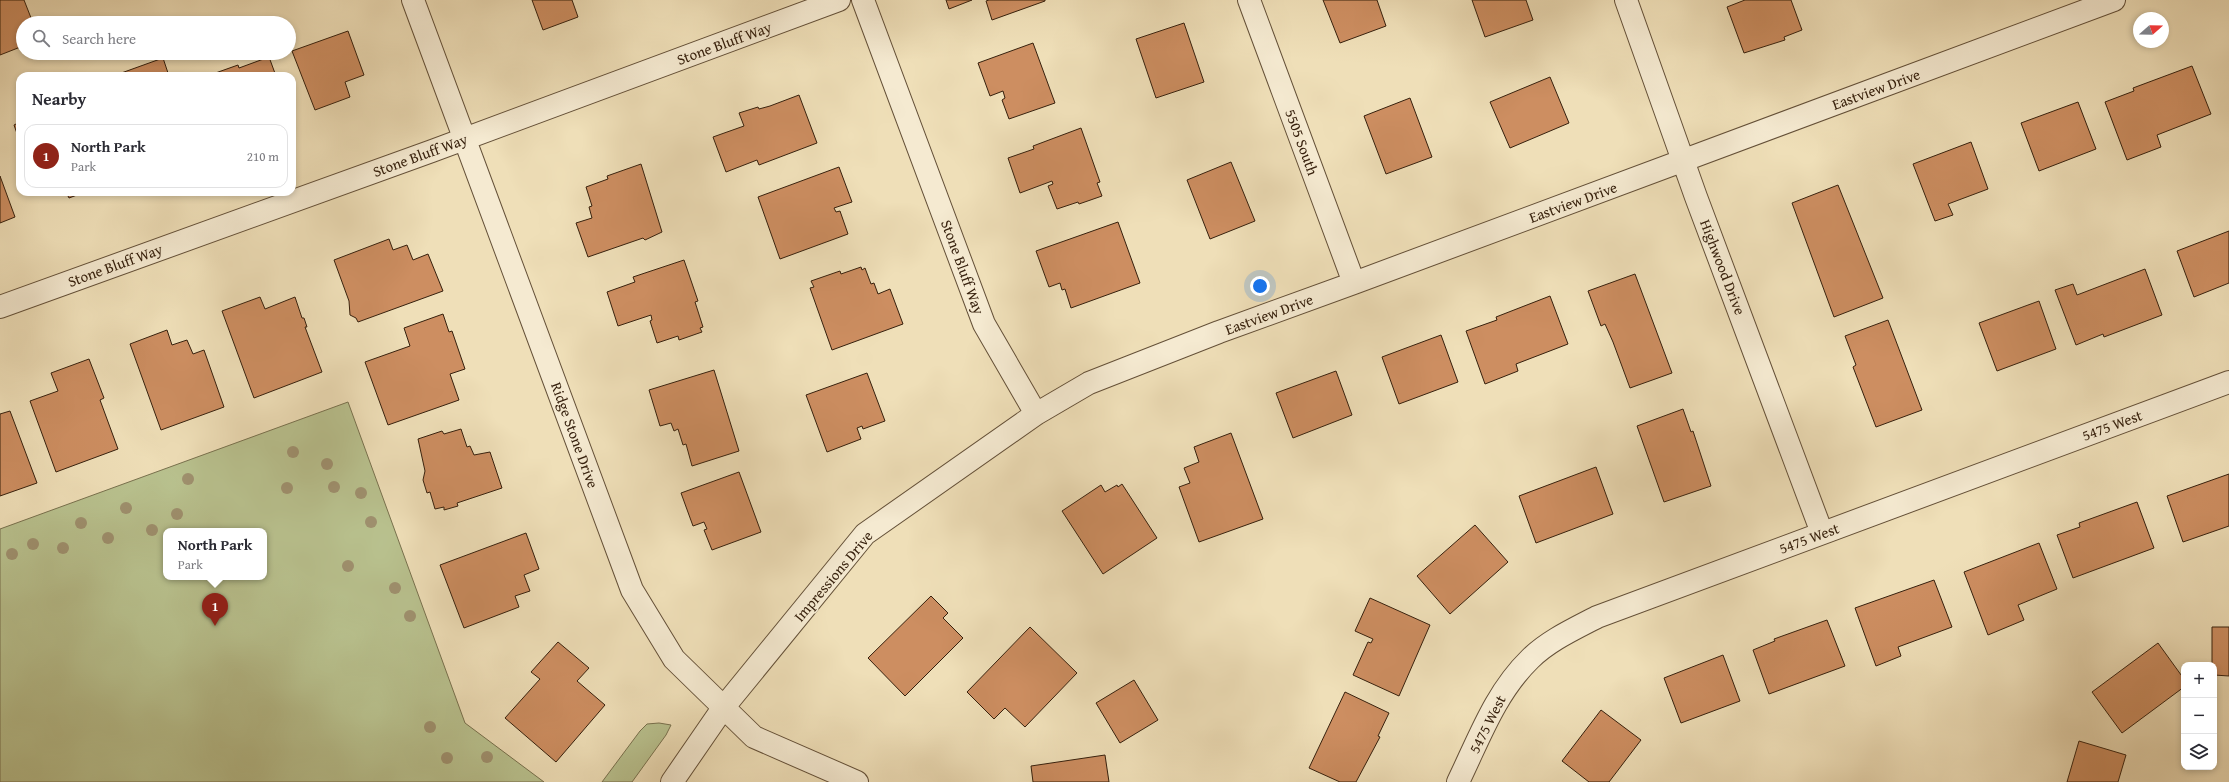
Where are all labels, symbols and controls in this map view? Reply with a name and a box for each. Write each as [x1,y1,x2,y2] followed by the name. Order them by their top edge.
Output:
[2133,12,2169,48] north arrow
[16,16,296,60] search box
[674,16,775,70] street label: Stone Bluff Way
[30,27,52,49] icon: search
[62,28,136,49] text: Search here
[1829,63,1923,115] street label: Eastview Drive
[32,86,86,111] text: Nearby
[1280,106,1324,179] street label: 5505 South
[370,128,471,182] street label: Stone Bluff Way
[71,136,146,157] text: North Park
[43,147,49,166] text: 1
[247,147,279,166] text: 210 m
[71,157,96,176] text: Park
[1526,176,1620,228] street label: Eastview Drive
[1695,216,1751,318] street label: Highwood Drive
[936,217,990,318] street label: Stone Bluff Way
[65,238,166,292] street label: Stone Bluff Way
[1250,276,1270,296] your location
[1222,288,1316,340] street label: Eastview Drive
[546,379,604,491] street label: Ridge Stone Drive
[2079,404,2146,446] street label: 5475 West
[1776,517,1843,559] street label: 5475 West
[789,526,877,626] street label: Impressions Drive
[163,528,267,580] popup
[178,534,252,555] text: North Park
[178,555,203,574] text: Park
[202,593,228,626] pin: 1
[2181,662,2217,770] map controls
[2181,662,2217,698] button: +
[1463,691,1511,757] street label: 5475 West
[2181,698,2217,734] button: −
[2181,734,2217,770] button: layers

